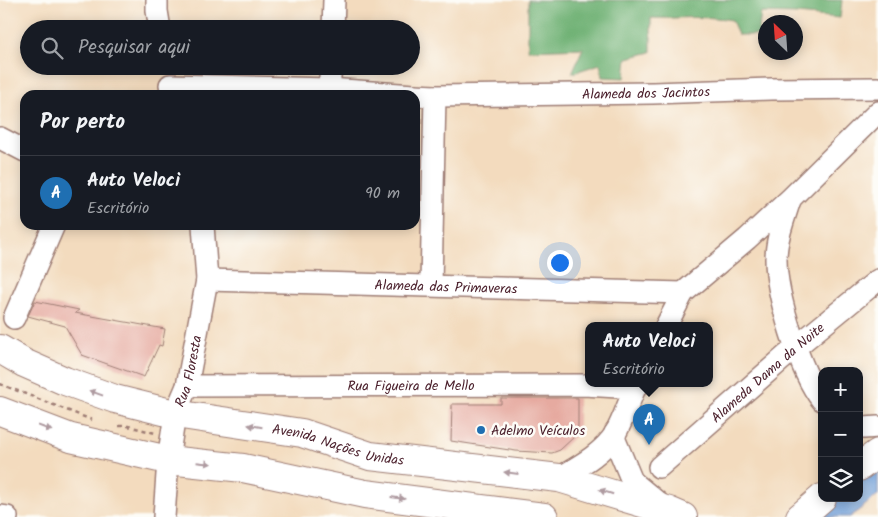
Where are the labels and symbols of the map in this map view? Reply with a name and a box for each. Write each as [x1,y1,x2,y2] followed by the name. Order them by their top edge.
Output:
[758,15,803,60] north arrow
[582,81,710,106] street label: Alameda dos Jacintos
[547,250,573,276] your location
[374,275,518,300] street label: Alameda das Primaveras
[706,317,830,429] street label: Alameda Dama da Noite
[169,334,208,411] street label: Rua Floresta
[347,375,475,398] street label: Rua Figueira de Mello
[89,389,104,396] one-way arrow
[633,404,665,445] pin: A
[271,419,405,472] street label: Avenida Nações Unidas
[491,420,585,442] place label: Adelmo Veículos
[247,422,263,430] one-way arrow
[475,424,487,436] marker: Adelmo Veículos
[38,425,53,432] one-way arrow
[196,460,212,468] one-way arrow
[503,469,519,477] one-way arrow
[598,487,613,495] one-way arrow
[390,494,406,502] one-way arrow

